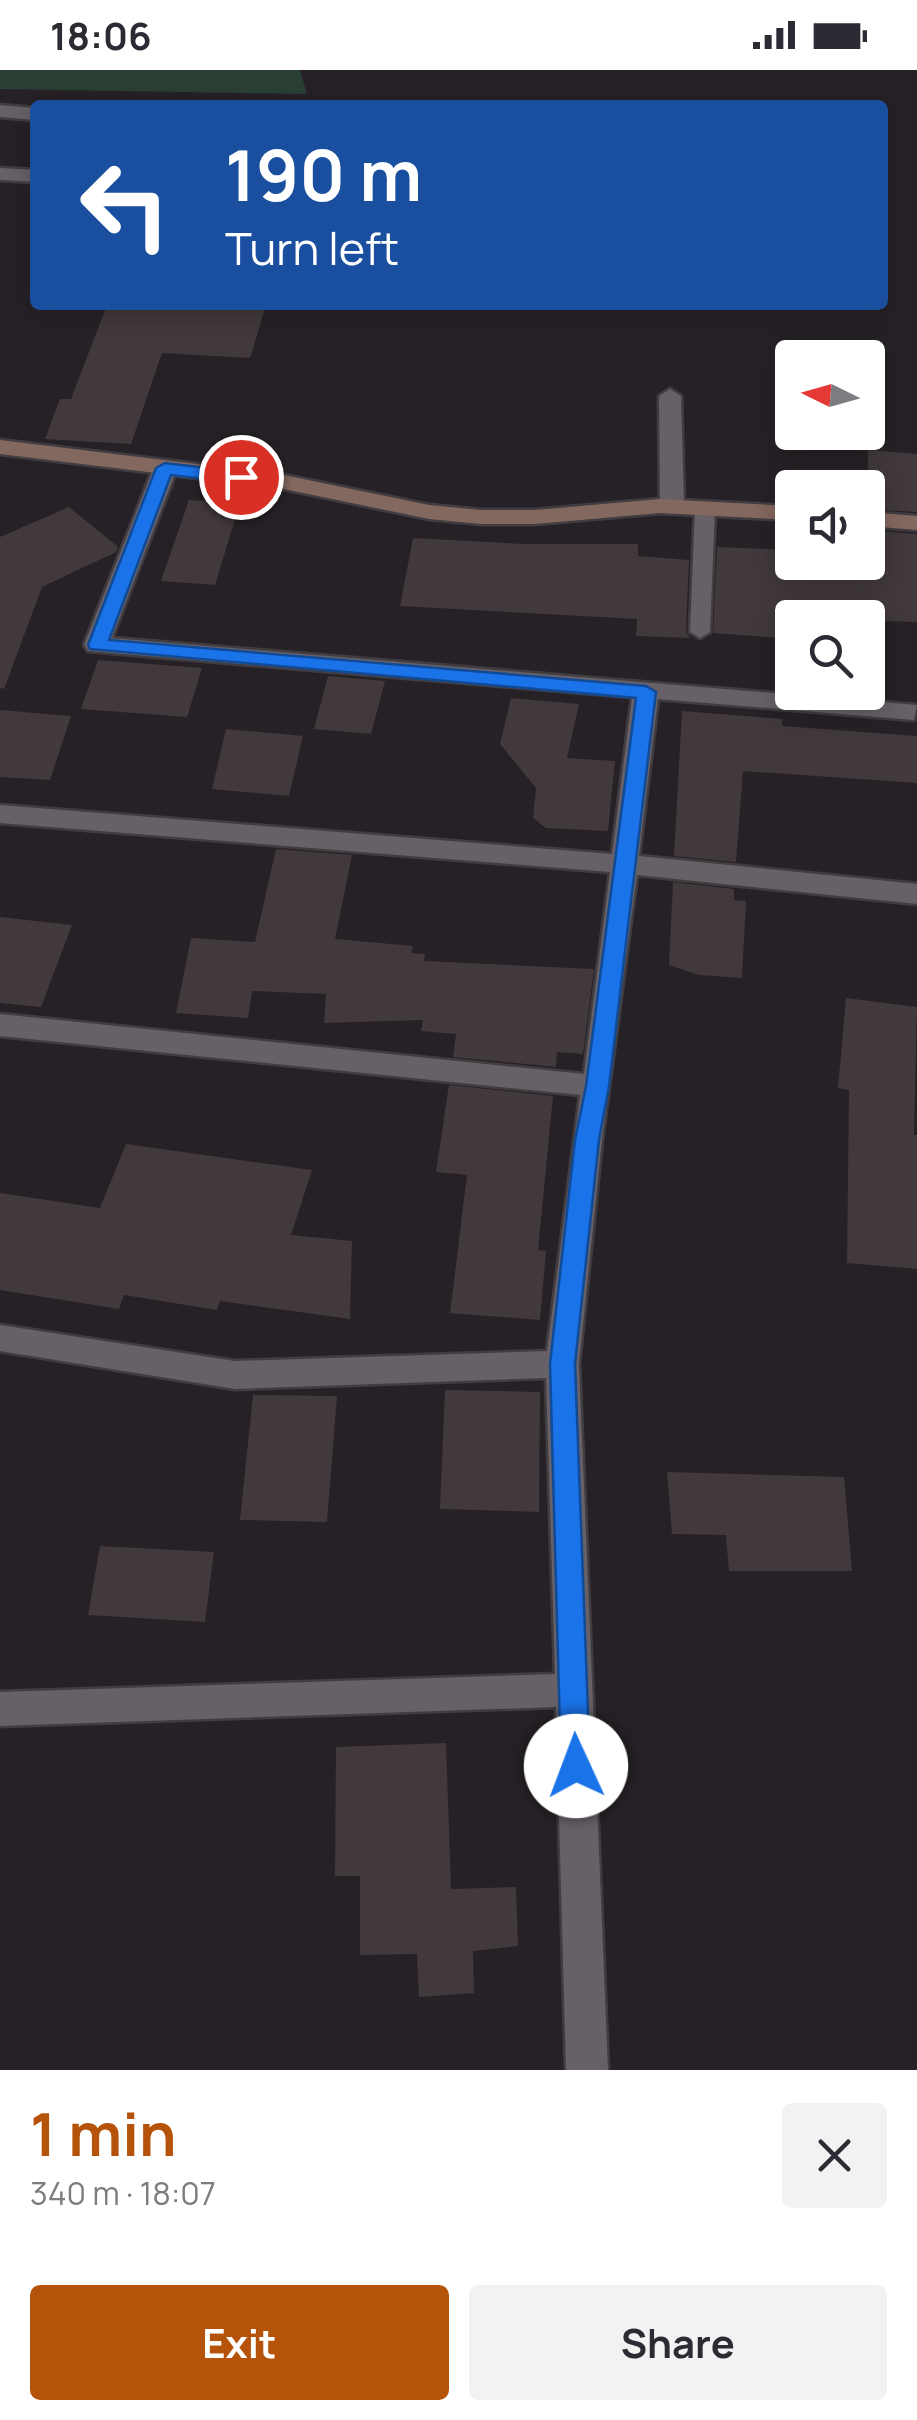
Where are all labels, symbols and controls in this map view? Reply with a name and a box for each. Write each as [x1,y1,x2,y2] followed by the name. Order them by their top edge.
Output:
[50,9,152,61] text: 18:06
[225,126,422,222] text: 190 m
[60,140,190,270] icon: left
[225,217,399,279] text: Turn left
[775,340,885,450] north arrow
[775,340,885,710] map controls
[199,435,284,520] pin
[214,450,269,505] icon: arrive
[775,470,885,580] button: sound
[775,600,885,710] button: search
[524,1714,628,1818] position arrow
[30,2092,177,2174] text: 1 min
[782,2103,887,2208] button: close
[30,2171,216,2215] text: 340 m · 18:07
[30,2285,449,2400] button: Exit
[469,2285,887,2400] button: Share

